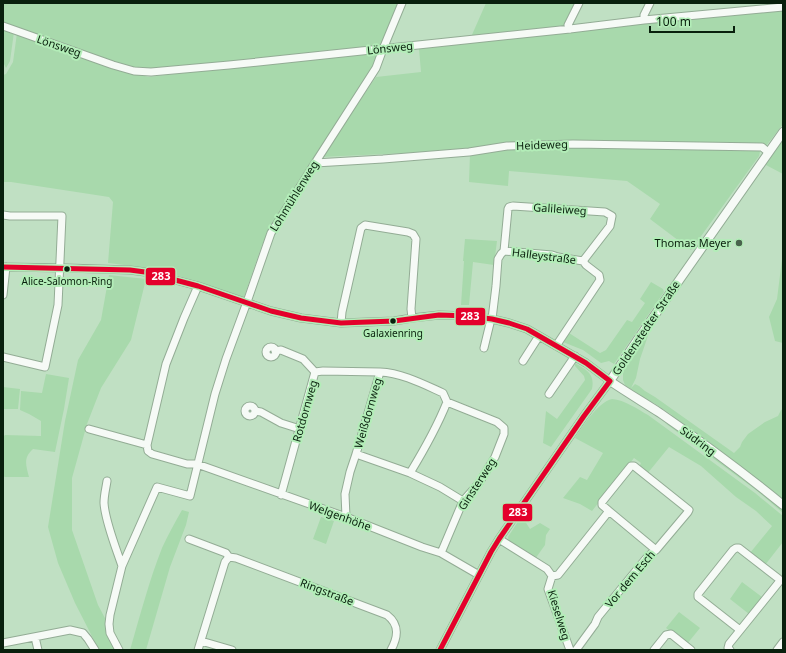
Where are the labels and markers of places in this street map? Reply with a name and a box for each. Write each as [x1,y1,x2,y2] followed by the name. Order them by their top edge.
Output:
[655,235,731,250] place label: Thomas Meyer
[734,238,744,248] marker: Thomas Meyer
[62,264,72,274] marker: Alice-Salomon-Ring
[22,274,112,288] place label: Alice-Salomon-Ring
[388,316,398,326] marker: Galaxienring
[363,326,423,340] place label: Galaxienring

